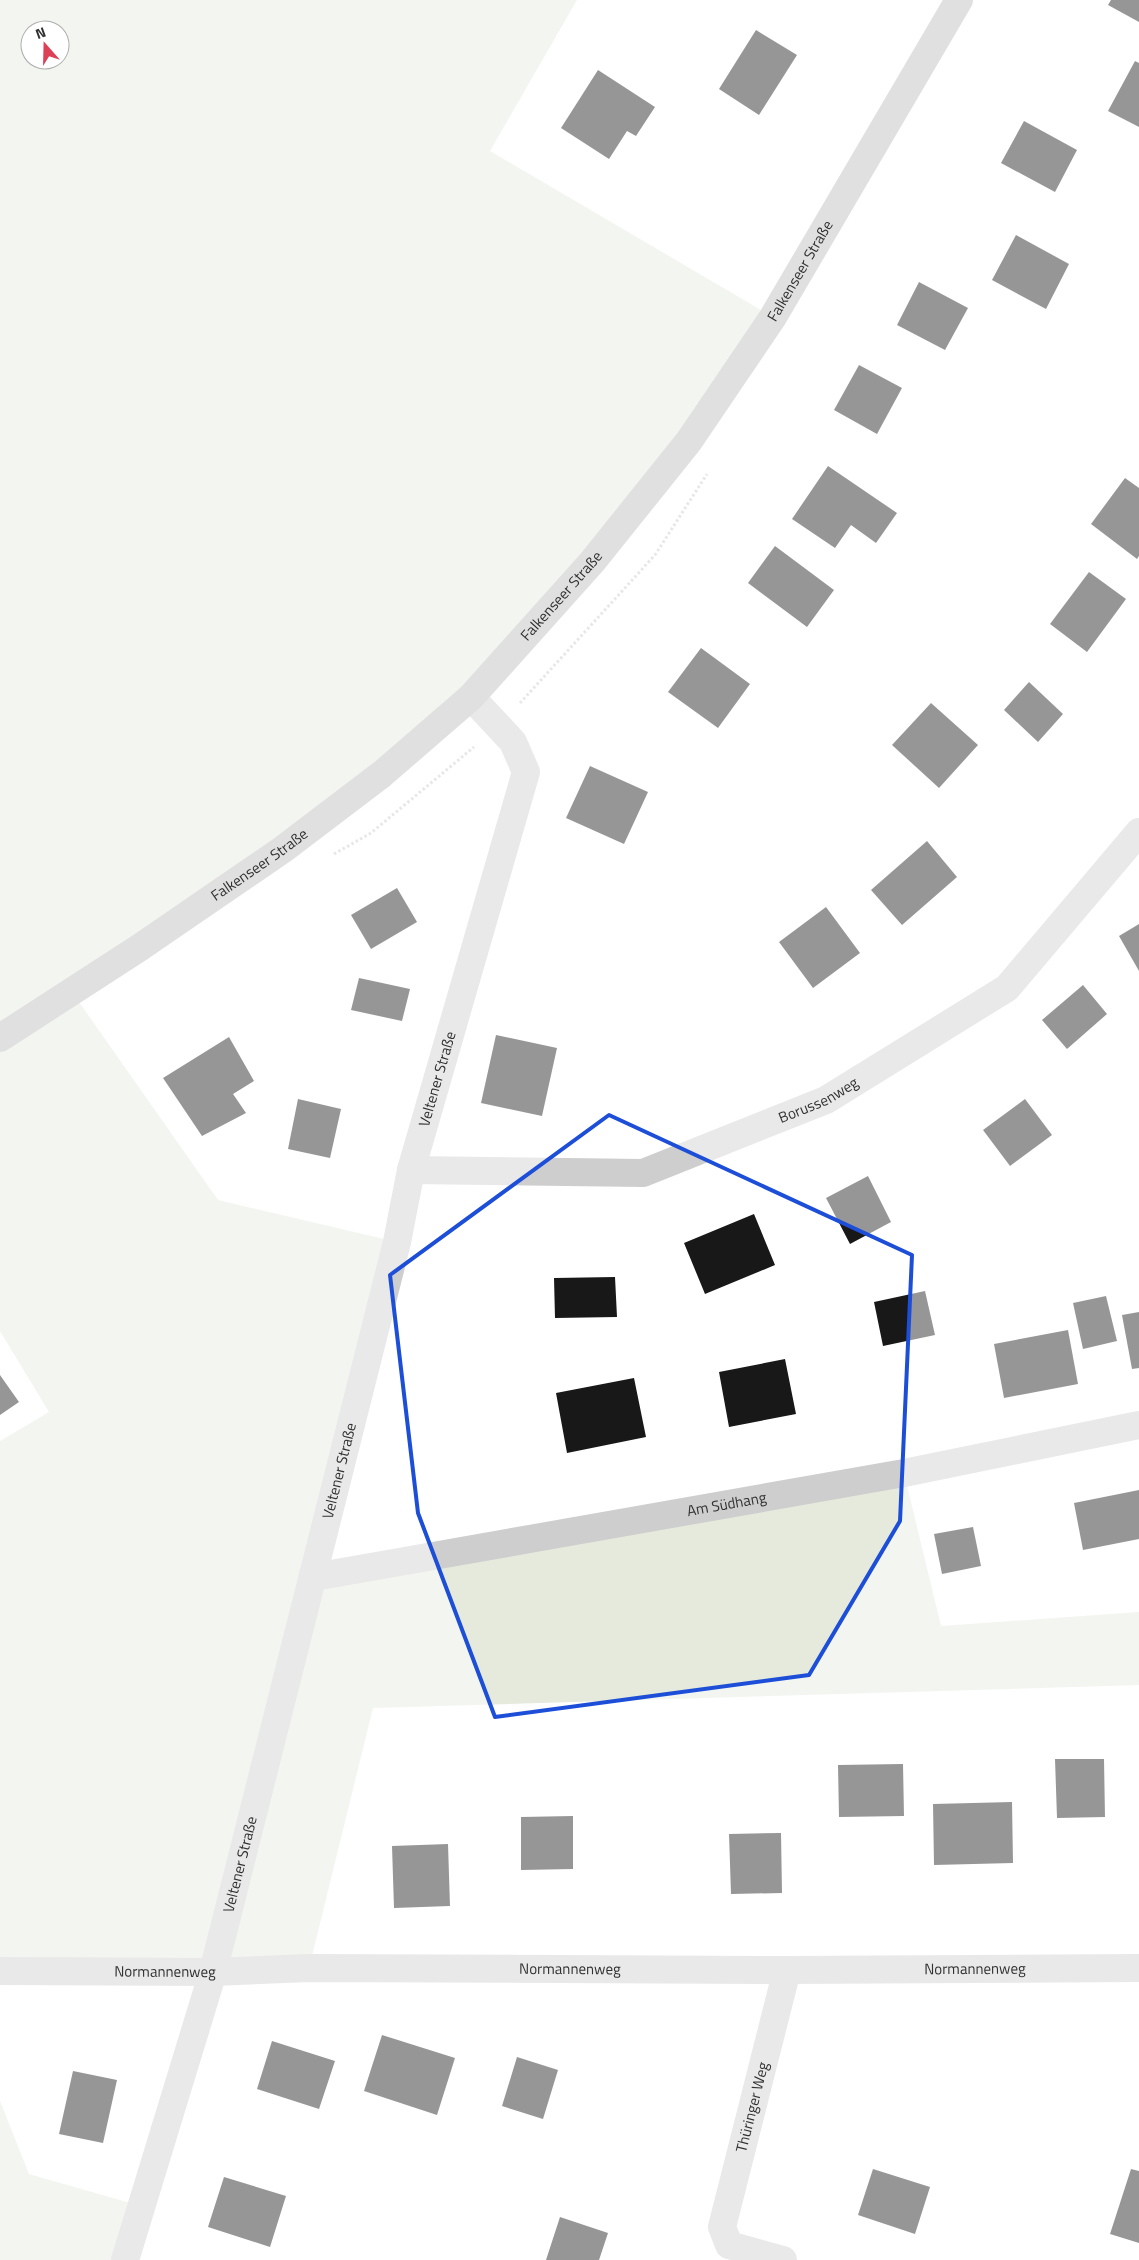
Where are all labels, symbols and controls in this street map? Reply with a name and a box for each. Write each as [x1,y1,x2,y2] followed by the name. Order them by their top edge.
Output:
[20,20,70,70] north arrow
[32,21,49,44] text: N
[761,216,838,325] street label: Falkenseer Straße
[515,546,608,646] street label: Falkenseer Straße
[206,822,313,906] street label: Falkenseer Straße
[412,1028,462,1129] street label: Veltener Straße
[775,1071,863,1129] street label: Borussenweg
[316,1420,362,1521] street label: Veltener Straße
[685,1485,768,1522] street label: Am Südhang
[216,1814,263,1915] street label: Veltener Straße
[519,1957,621,1980] street label: Normannenweg
[924,1957,1026,1980] street label: Normannenweg
[114,1960,216,1983] street label: Normannenweg
[729,2059,774,2155] street label: Thüringer Weg

